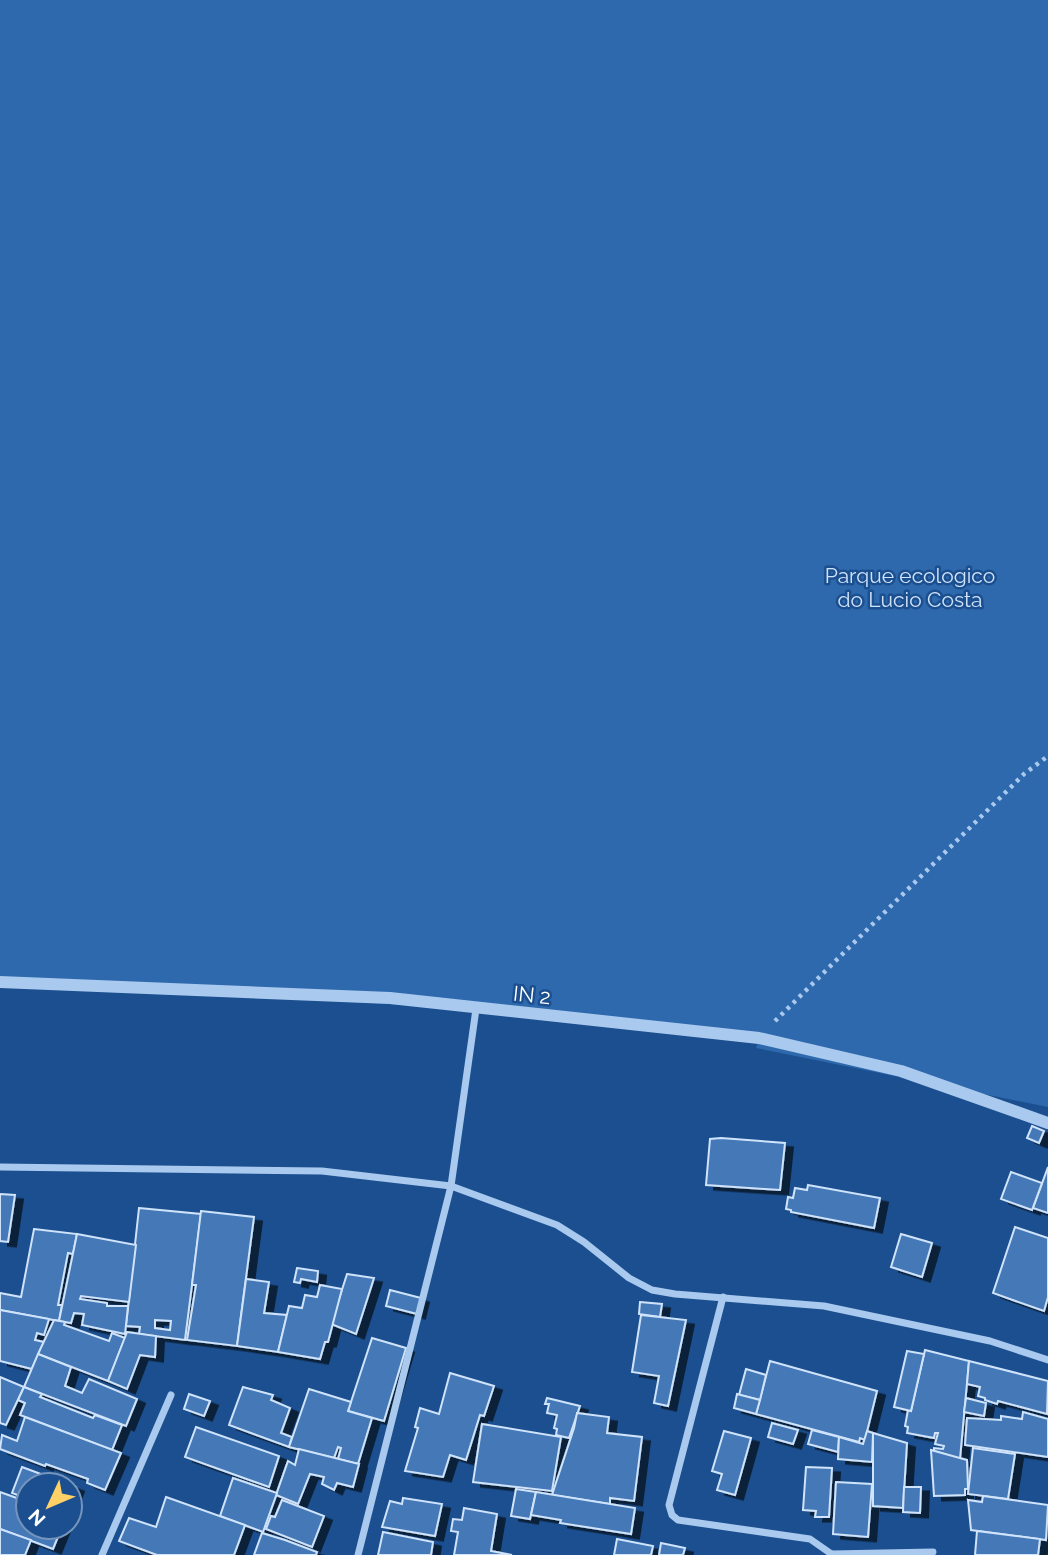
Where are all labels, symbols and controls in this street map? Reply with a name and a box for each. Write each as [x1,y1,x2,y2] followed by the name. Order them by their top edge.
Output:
[825,563,995,612] park label: Parque ecologico do Lucio Costa
[512,981,552,1009] street label: IN 2
[14,1471,84,1541] north arrow
[24,1505,50,1531] text: N

